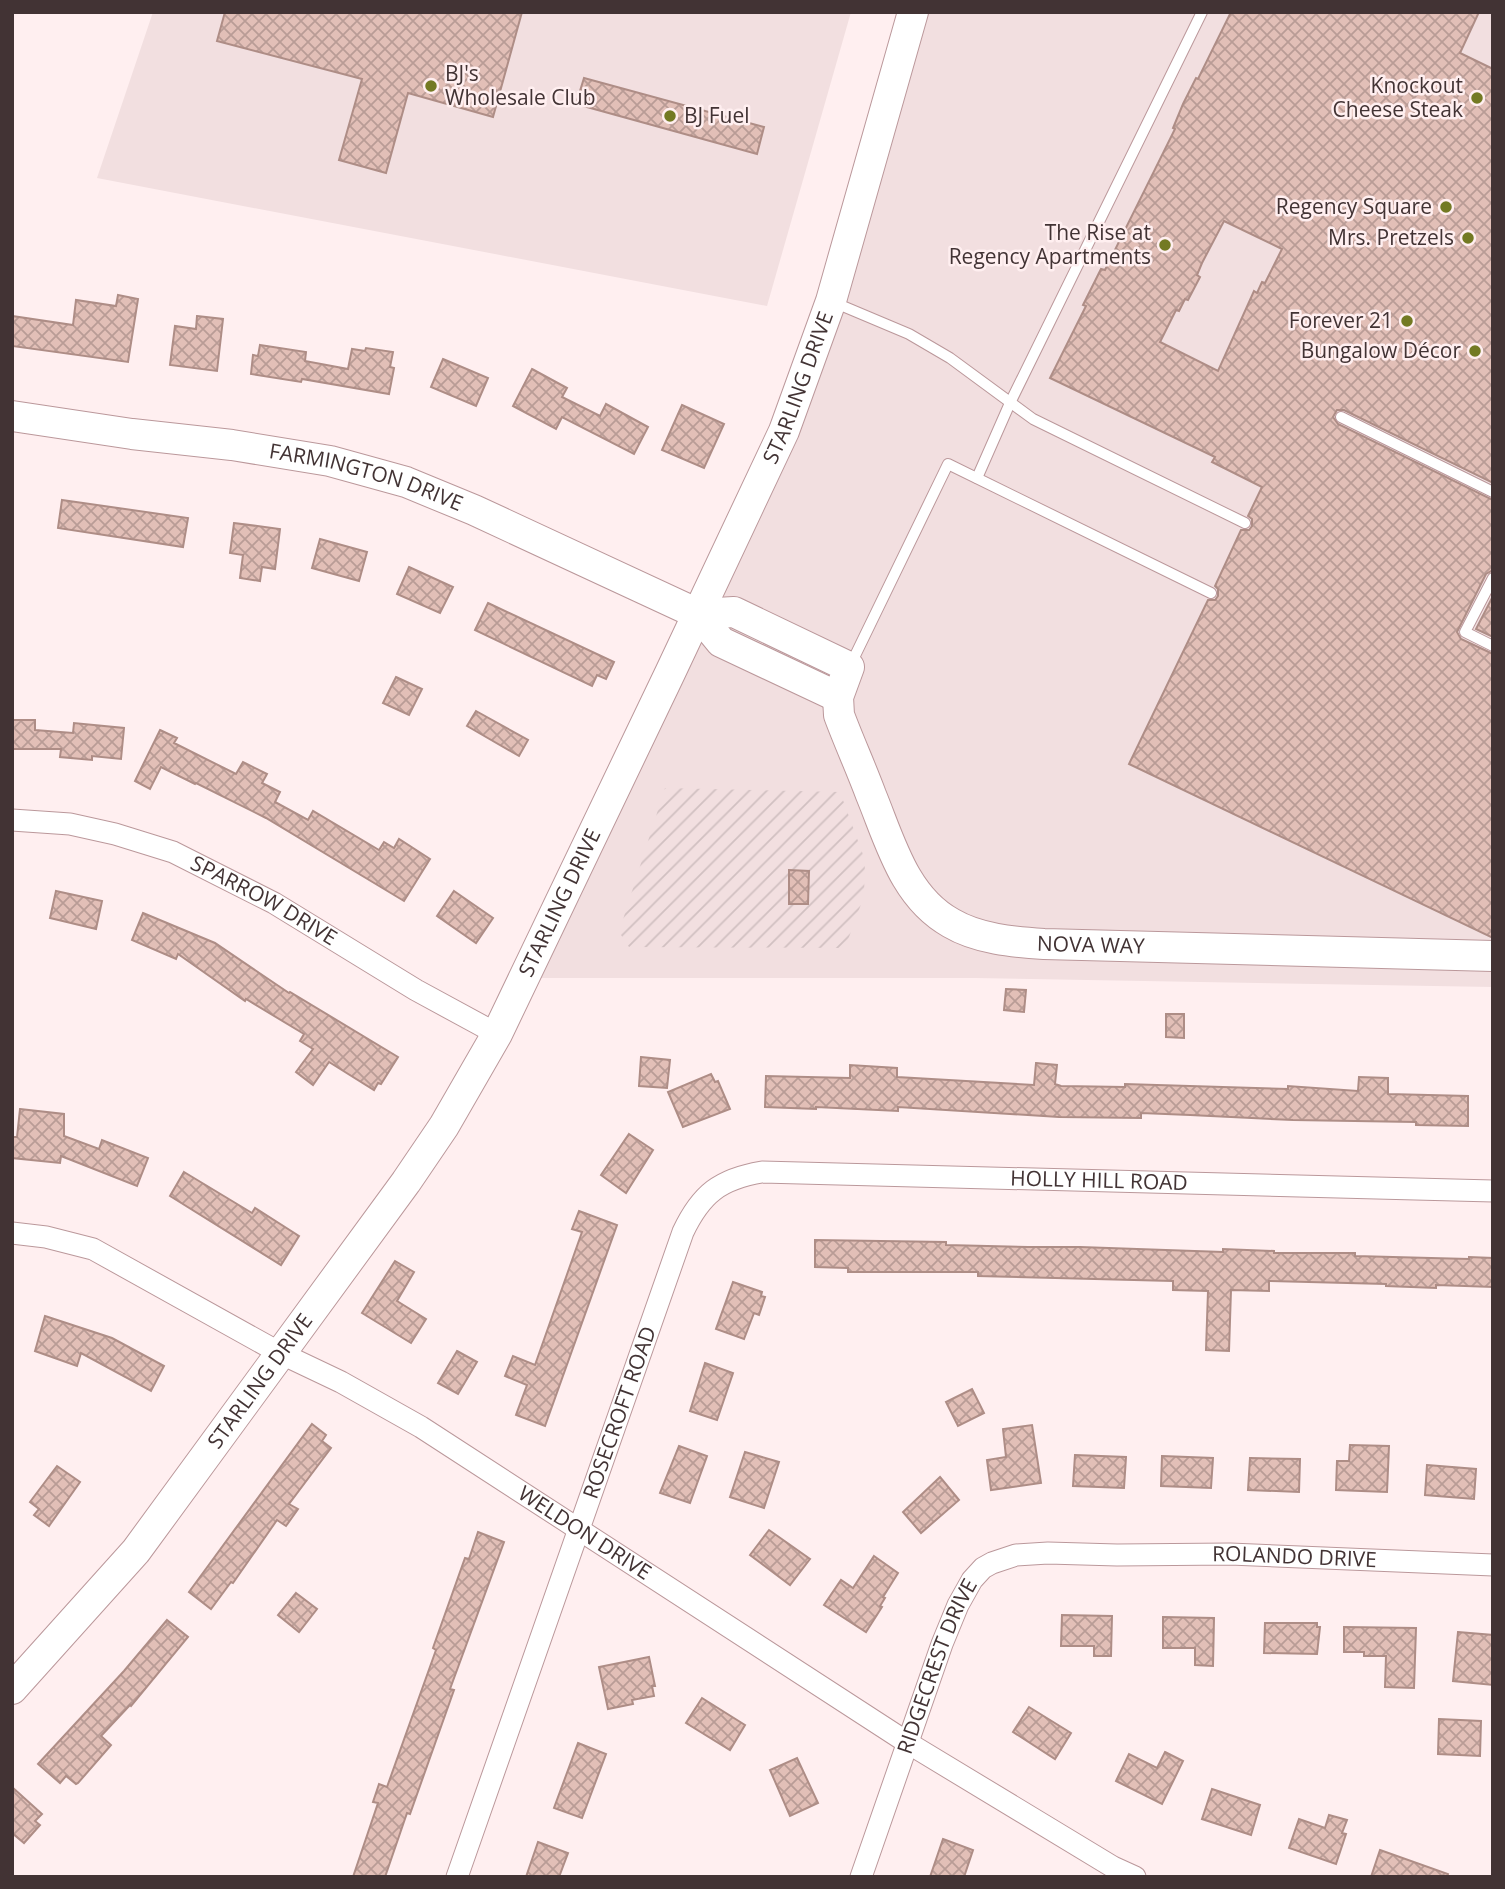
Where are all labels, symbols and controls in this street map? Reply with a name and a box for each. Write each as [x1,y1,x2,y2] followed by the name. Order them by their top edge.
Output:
[445,59,595,111] place label: BJ's Wholesale Club
[1333,71,1463,123] place label: Knockout Cheese Steak
[423,78,439,94] marker: BJ's Wholesale Club
[1469,90,1485,106] marker: Knockout Cheese Steak
[684,101,749,129] place label: BJ Fuel
[662,108,678,124] marker: BJ Fuel
[1276,192,1432,220] place label: Regency Square
[1438,199,1454,215] marker: Regency Square
[949,218,1151,270] place label: The Rise at Regency Apartments
[1328,223,1454,251] place label: Mrs. Pretzels
[1460,230,1476,246] marker: Mrs. Pretzels
[1157,237,1173,253] marker: The Rise at Regency Apartments
[1289,306,1393,334] place label: Forever 21
[756,307,839,468] street label: STARLING DRIVE
[1399,313,1415,329] marker: Forever 21
[1301,336,1461,364] place label: Bungalow Décor
[1467,343,1483,359] marker: Bungalow Décor
[267,436,467,517] street label: FARMINGTON DRIVE
[512,824,606,981] street label: STARLING DRIVE
[186,848,343,951] street label: SPARROW DRIVE
[1037,929,1145,960] street label: NOVA WAY
[1010,1163,1188,1196] street label: HOLLY HILL ROAD
[201,1307,318,1454] street label: STARLING DRIVE
[576,1322,662,1502] street label: ROSECROFT ROAD
[513,1479,657,1586] street label: WELDON DRIVE
[1212,1539,1377,1573] street label: ROLANDO DRIVE
[890,1573,983,1757] street label: RIDGECREST DRIVE

